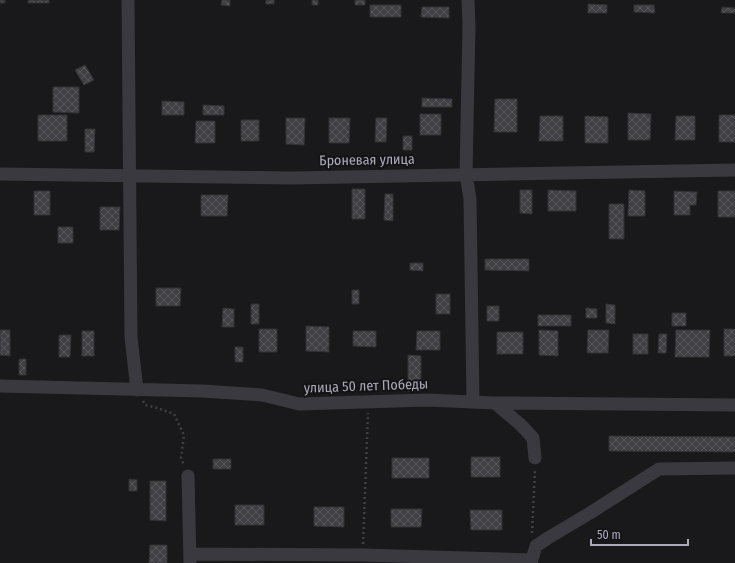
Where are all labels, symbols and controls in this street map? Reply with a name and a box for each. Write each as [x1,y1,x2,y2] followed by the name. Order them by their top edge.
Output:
[319,151,415,169] street label: Броневая улица
[304,375,428,397] street label: улица 50 лет Победы
[591,521,688,547] scale bar
[597,528,621,542] text: 50 m

